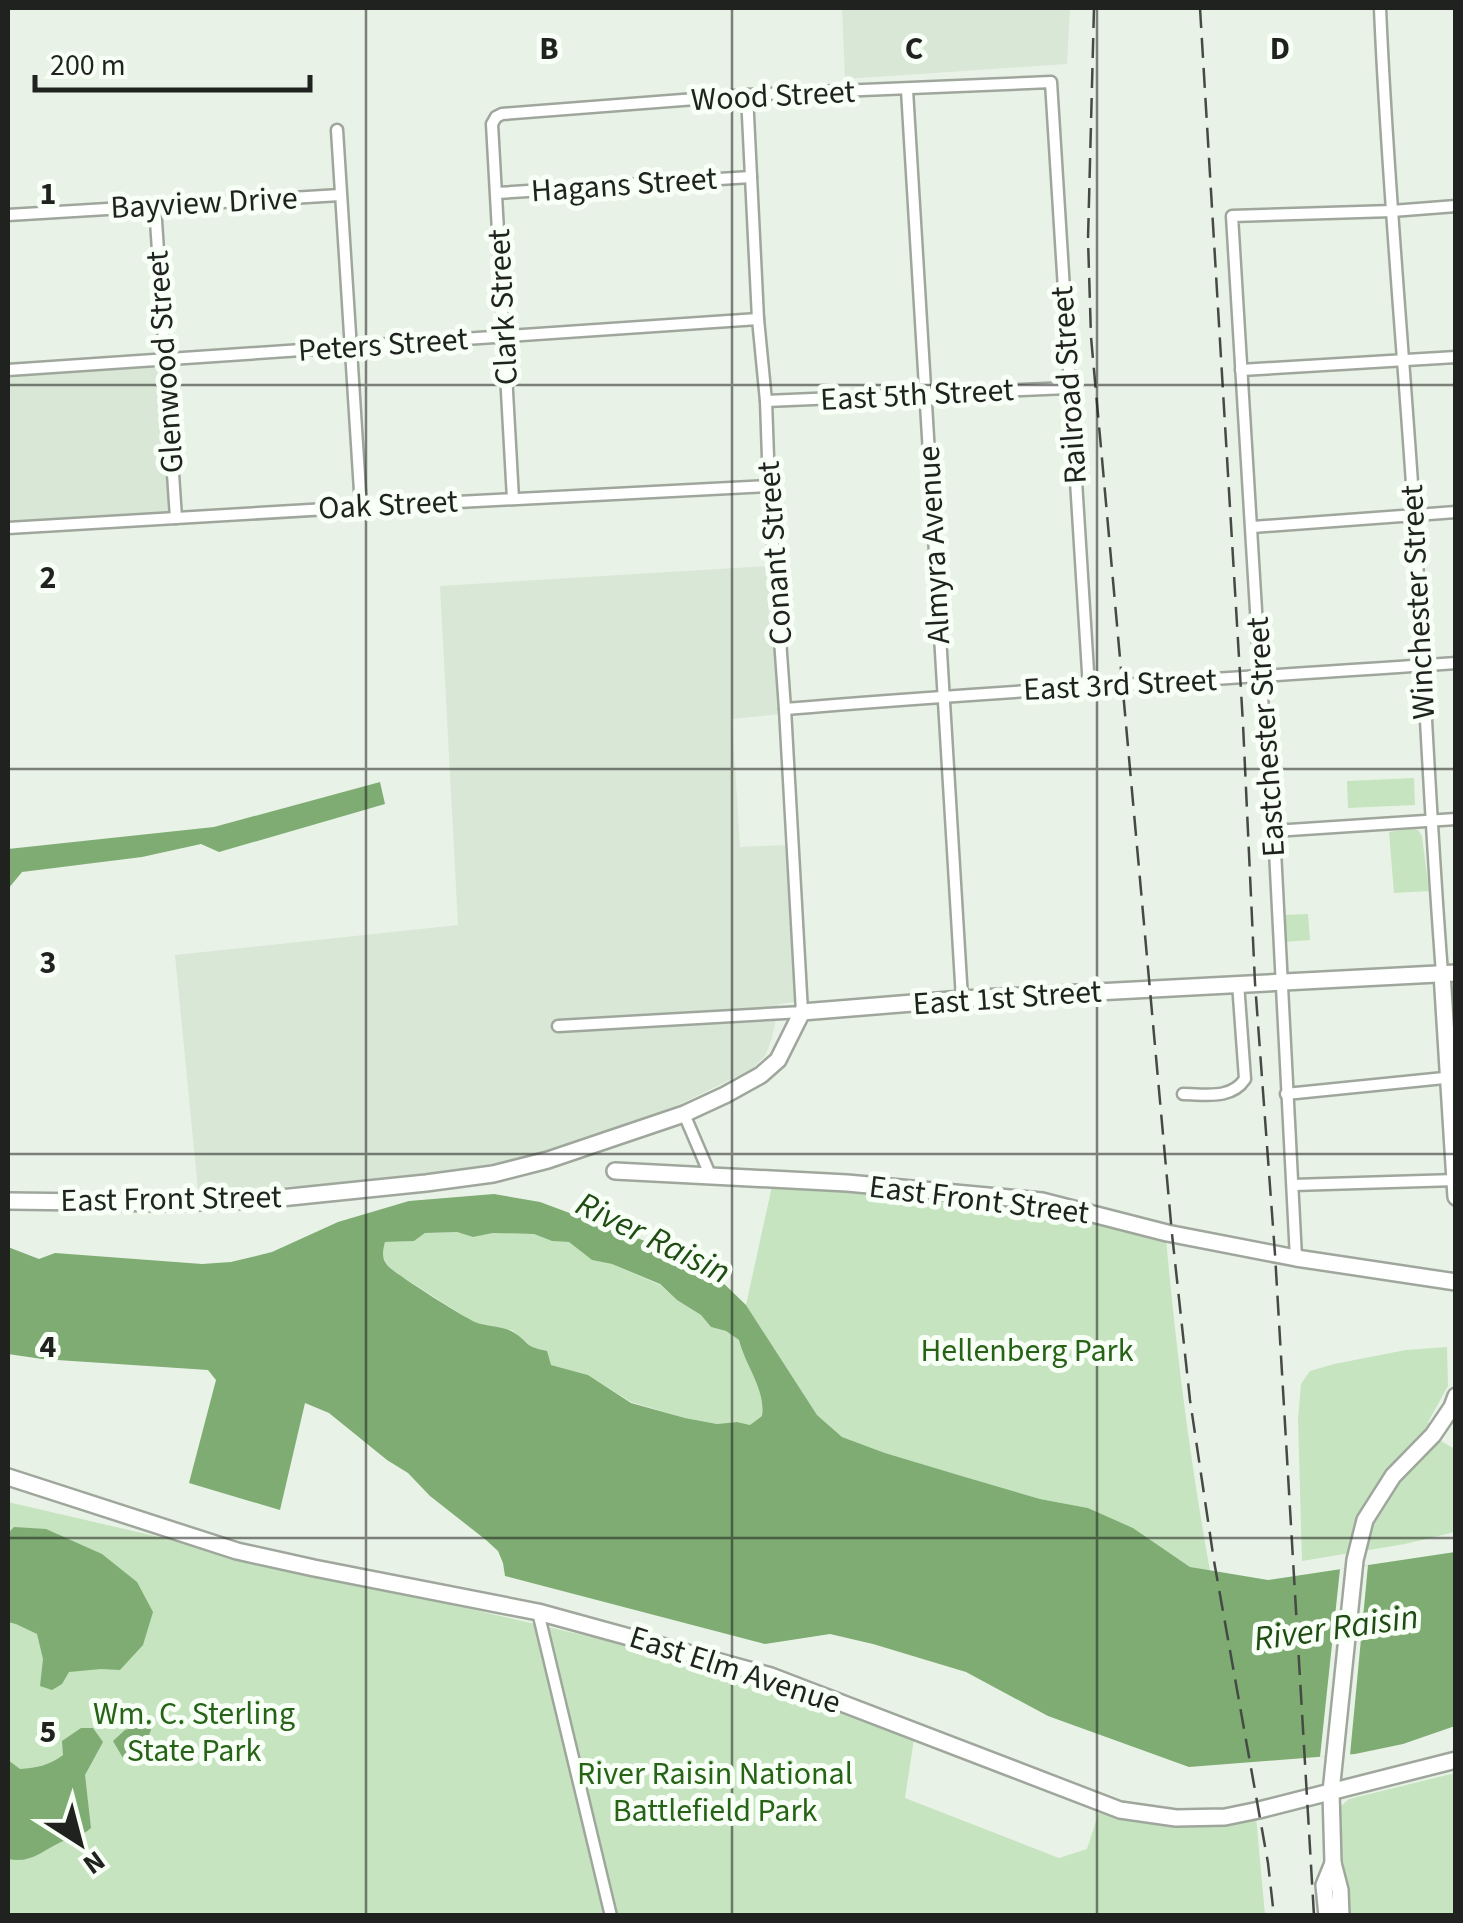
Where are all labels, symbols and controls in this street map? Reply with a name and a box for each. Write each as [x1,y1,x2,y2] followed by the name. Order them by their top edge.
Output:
[539,26,559,72] text: B
[905,26,923,72] text: C
[1270,26,1290,72] text: D
[35,30,310,92] scale bar
[50,44,126,87] text: 200 m
[690,69,856,123] street label: Wood Street
[530,156,719,214] street label: Hagans Street
[40,171,56,217] text: 1
[109,175,299,231] street label: Bayview Drive
[476,228,530,386] street label: Clark Street
[134,249,196,475] street label: Glenwood Street
[1039,284,1099,486] street label: Railroad Street
[297,316,470,374] street label: Peters Street
[819,367,1015,423] street label: East 5th Street
[906,445,962,645] street label: Almyra Avenue
[746,459,804,646] street label: Conant Street
[317,478,459,532] street label: Oak Street
[1389,483,1447,721] street label: Winchester Street
[40,555,56,601] text: 2
[1235,615,1297,859] street label: Eastchester Street
[1022,657,1218,713] street label: East 3rd Street
[40,940,56,986] text: 3
[911,968,1103,1028] street label: East 1st Street
[866,1164,1092,1236] street label: East Front Street
[60,1174,282,1224] street label: East Front Street
[567,1179,739,1297] water label: River Raisin
[40,1324,57,1370] text: 4
[920,1328,1134,1374] park label: Hellenberg Park
[1250,1592,1422,1664] water label: River Raisin
[623,1614,847,1726] street label: East Elm Avenue
[93,1691,295,1774] park label: Wm. C. Sterling State Park
[40,1709,56,1755] text: 5
[577,1751,853,1834] park label: River Raisin National Battlefield Park
[30,1793,130,1893] north arrow
[75,1841,113,1884] text: N

